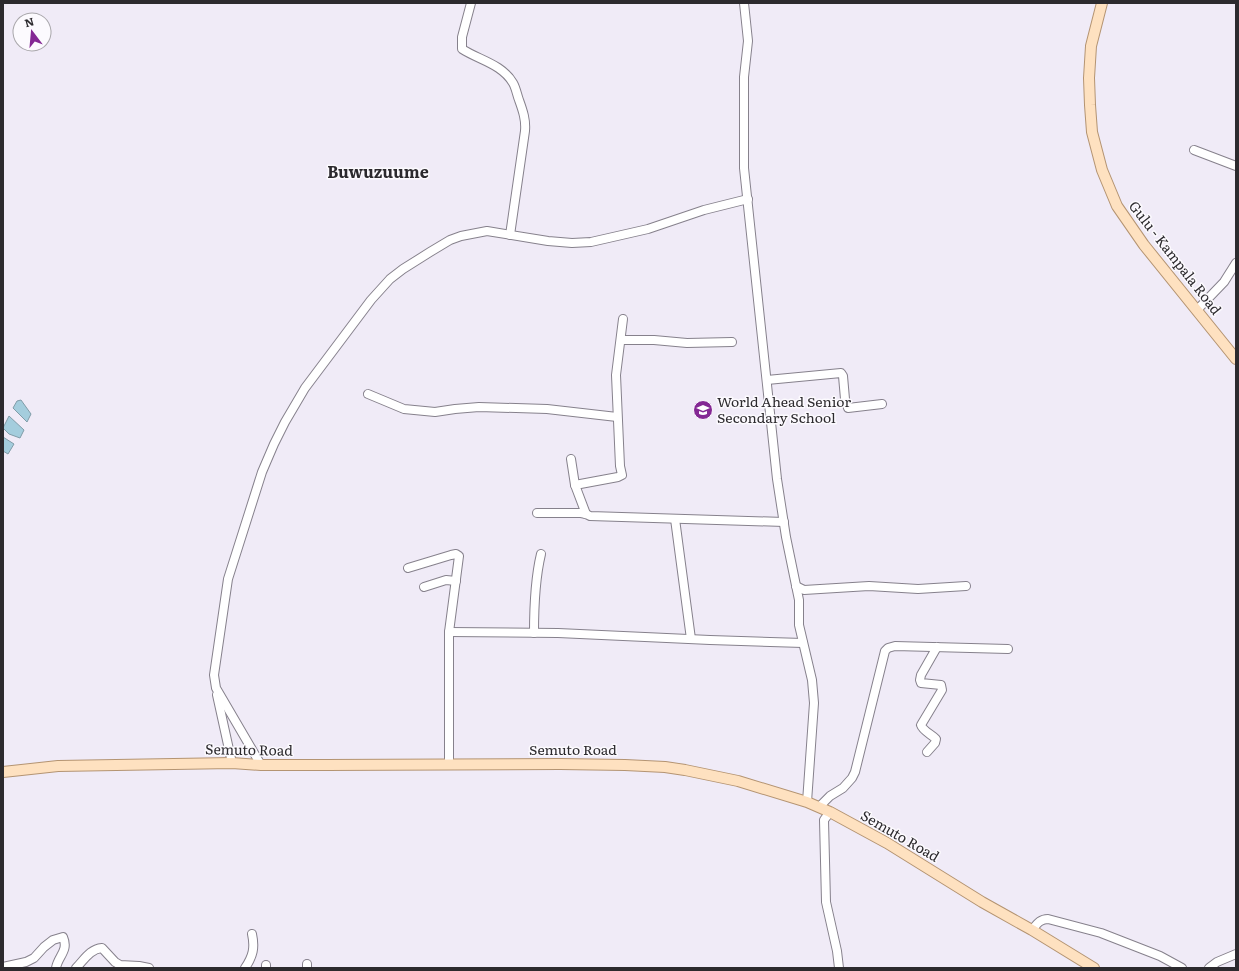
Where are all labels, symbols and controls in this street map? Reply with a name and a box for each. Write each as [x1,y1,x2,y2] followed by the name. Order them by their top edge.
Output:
[12,12,52,52] north arrow
[22,12,36,30] text: N
[327,159,429,183] district label: Buwuzuume
[1125,196,1227,319] street label: Gulu - Kampala Road
[717,391,851,427] place label: World Ahead Senior Secondary School
[692,399,714,421] school or university icon: World Ahead Senior Secondary School
[205,738,293,760] street label: Semuto Road
[529,739,617,759] street label: Semuto Road
[857,805,944,866] street label: Semuto Road

